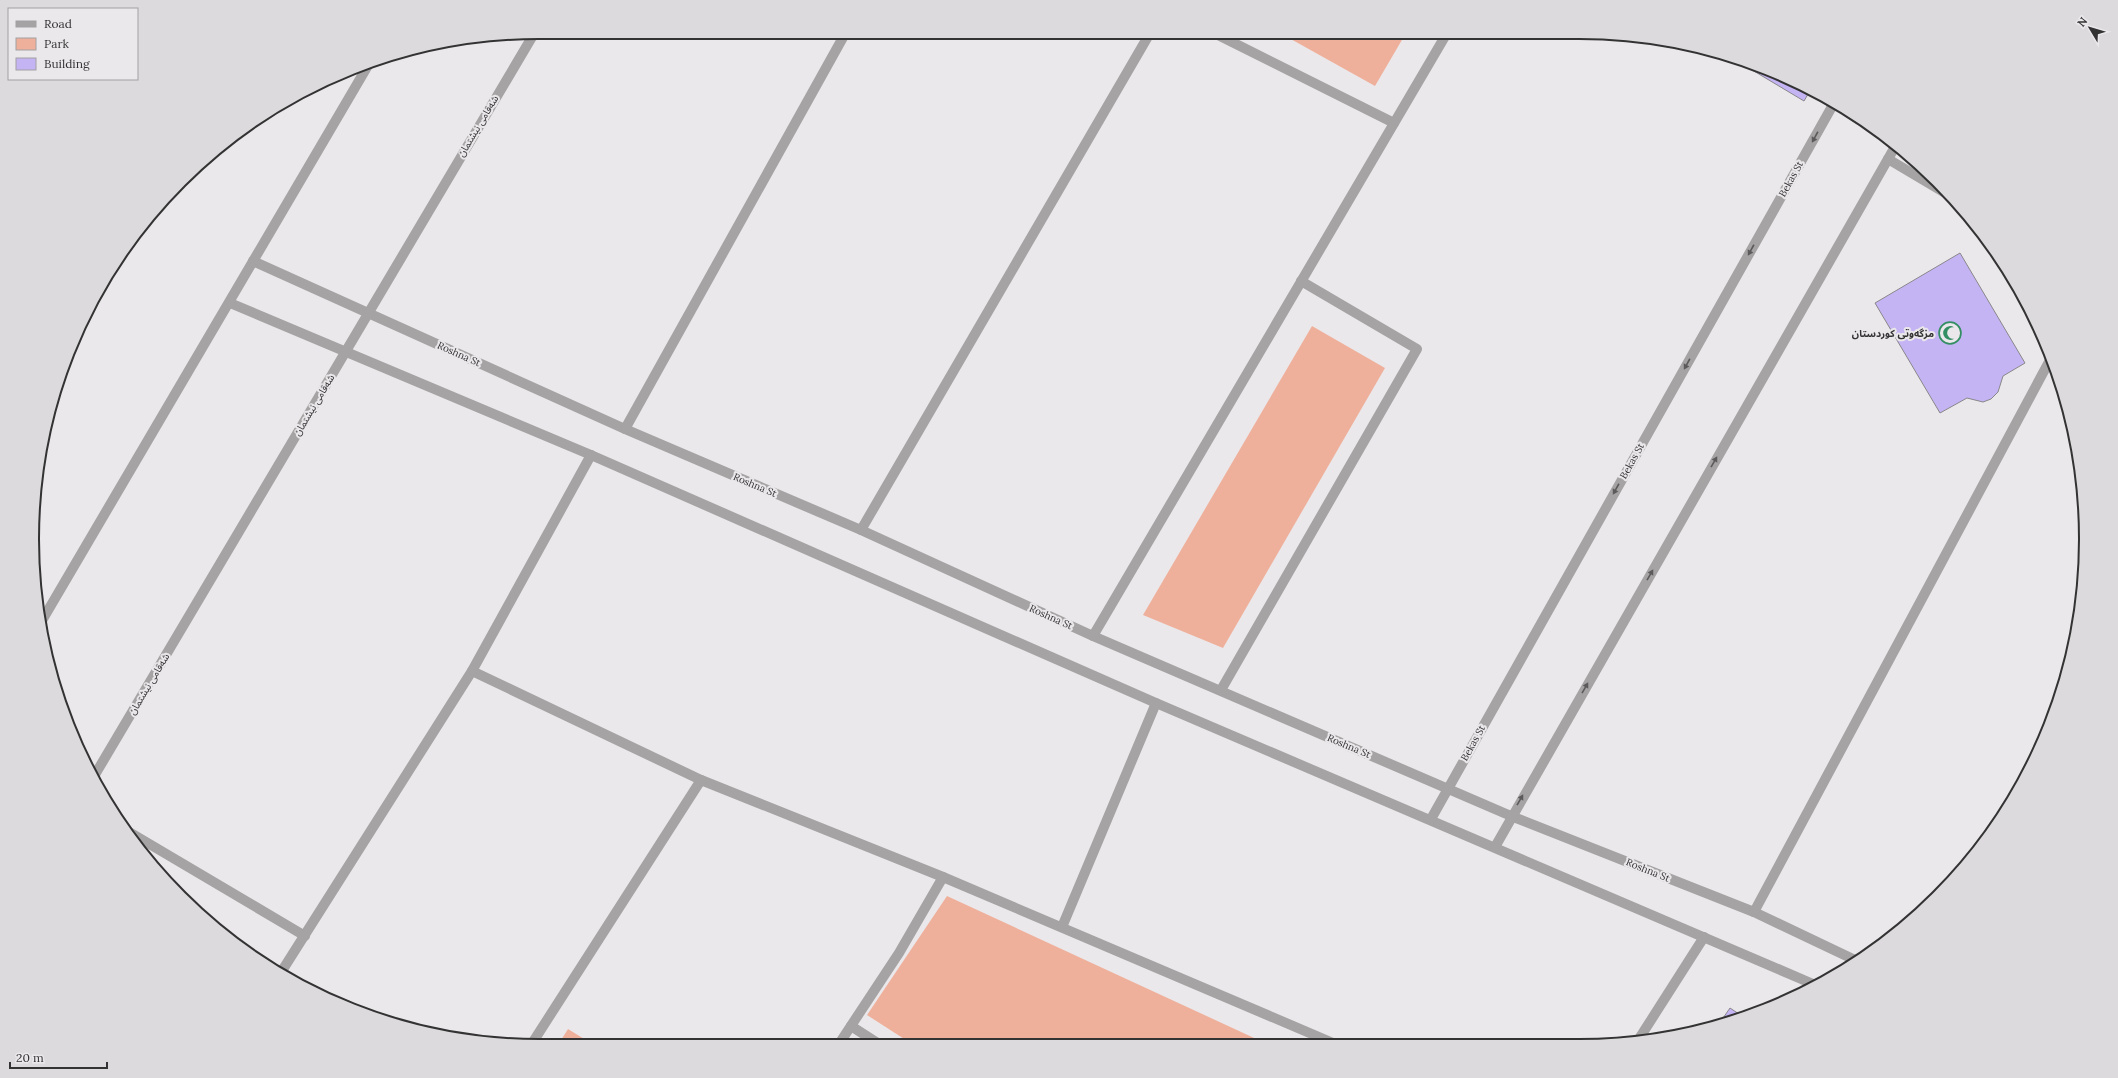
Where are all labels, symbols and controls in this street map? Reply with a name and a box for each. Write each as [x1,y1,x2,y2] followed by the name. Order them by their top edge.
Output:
[8,8,138,80] legend
[2070,8,2110,48] north arrow
[2074,14,2091,30] text: N
[44,16,72,31] text: Road
[44,36,70,51] text: Park
[44,56,90,71] text: Building
[455,93,502,159] street label: شەقامی نیشتمان
[1811,131,1818,143] one-way arrow
[1776,159,1806,199] street label: Bekas St
[1747,245,1754,256] one-way arrow
[1937,320,1963,346] mosque icon: مزگەوتی کوردستان
[1852,327,1934,340] place label: مزگەوتی کوردستان
[435,339,483,369] street label: Roshna St
[1684,358,1690,370] one-way arrow
[291,372,338,438] street label: شەقامی نیشتمان
[1617,441,1647,481] street label: Bekas St
[1711,456,1718,468] one-way arrow
[731,470,779,500] street label: Roshna St
[1613,483,1620,495] one-way arrow
[1646,569,1653,581] one-way arrow
[1027,602,1075,632] street label: Roshna St
[126,651,173,717] street label: شەقامی نیشتمان
[1581,682,1588,693] one-way arrow
[1458,723,1488,763] street label: Bekas St
[1325,731,1373,761] street label: Roshna St
[1517,794,1524,806] one-way arrow
[1624,855,1672,885] street label: Roshna St
[10,1044,107,1070] scale bar
[16,1050,44,1065] text: 20 m

